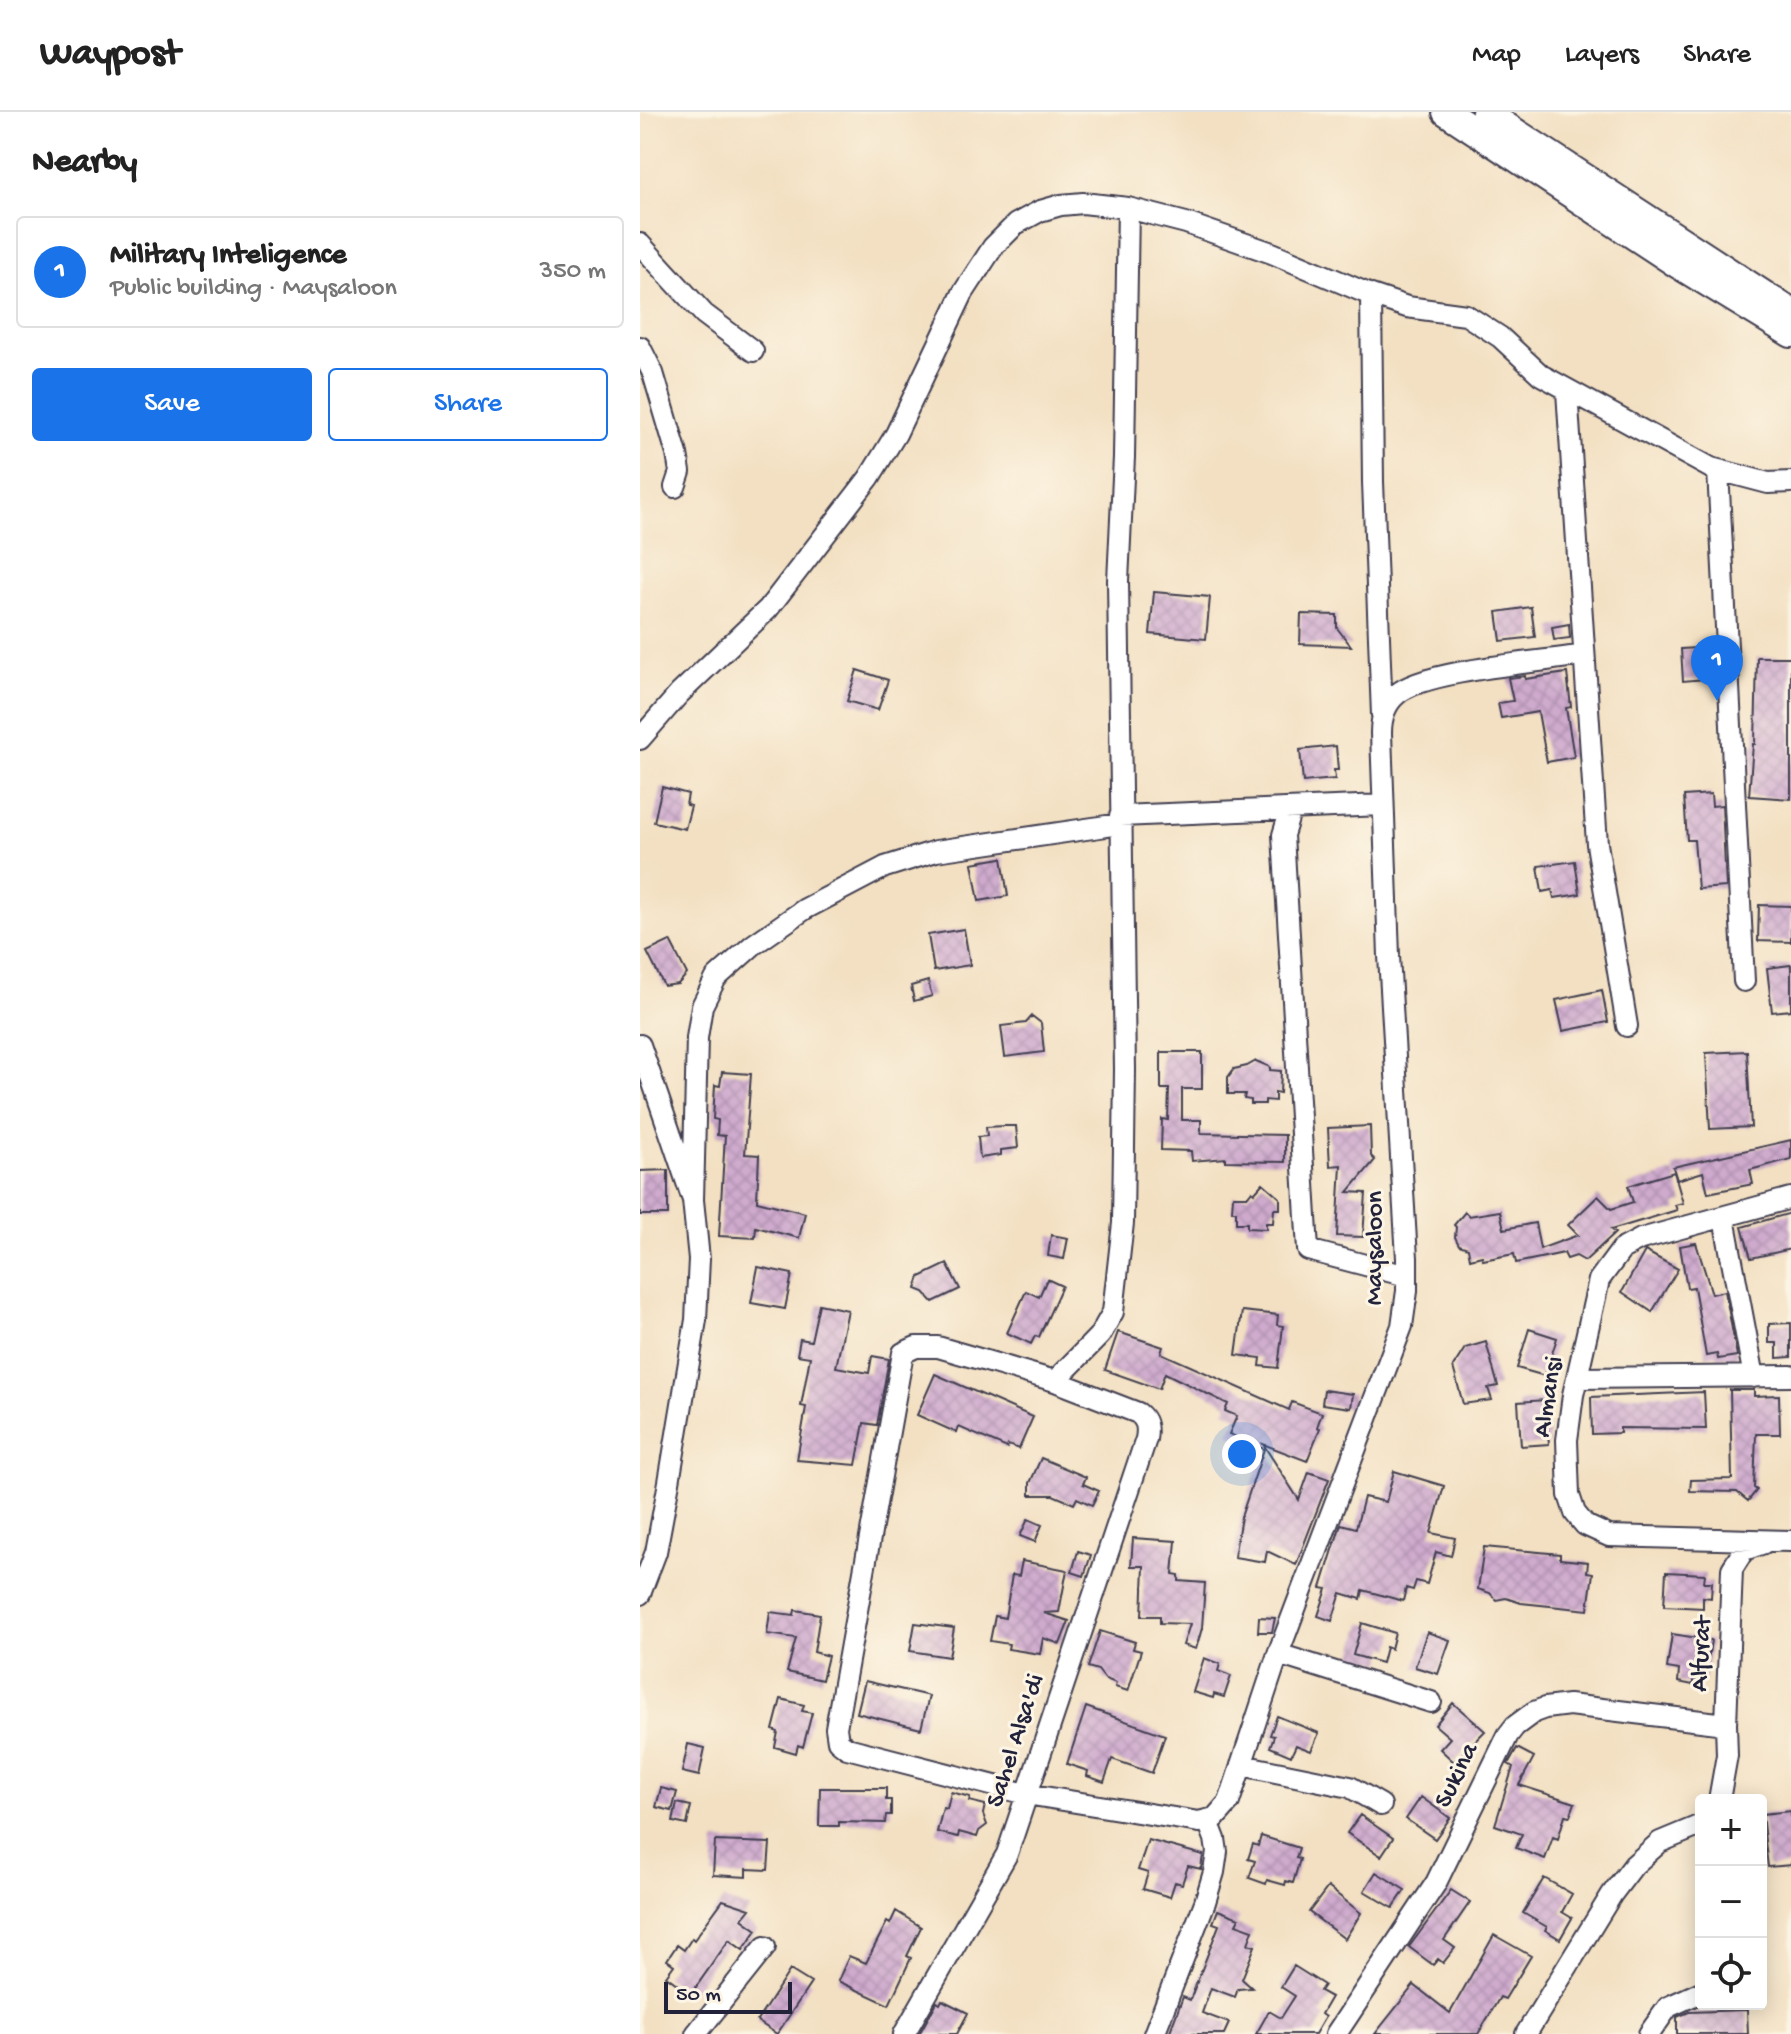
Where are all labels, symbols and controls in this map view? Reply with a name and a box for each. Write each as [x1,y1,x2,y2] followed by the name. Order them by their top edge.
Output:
[40,33,180,77] text: Waypost
[1472,39,1521,72] text: Map
[1565,39,1639,72] text: Layers
[1683,39,1751,72] text: Share
[32,144,137,184] text: Nearby
[110,239,347,274] text: Military Inteligence
[55,257,65,288] text: 1
[539,257,606,288] text: 350 m
[110,274,397,305] text: Public building · Maysaloon
[32,368,312,441] button: Save
[328,368,608,441] button: Share
[1691,635,1743,701] pin: 1
[1361,1190,1392,1305] street label: Maysaloon
[1528,1354,1572,1440] street label: Almansi
[1222,1434,1262,1474] your location
[1686,1613,1721,1693] street label: Alfurat
[981,1670,1053,1812] street label: Sahel Alsa'di
[1429,1737,1488,1813] street label: Sukina
[1695,1794,1767,2010] map controls
[1695,1794,1767,1866] button: +
[1695,1866,1767,1938] button: −
[1695,1938,1767,2010] button: locate
[664,1978,792,2014] scale bar
[676,1983,721,2009] text: 50 m

